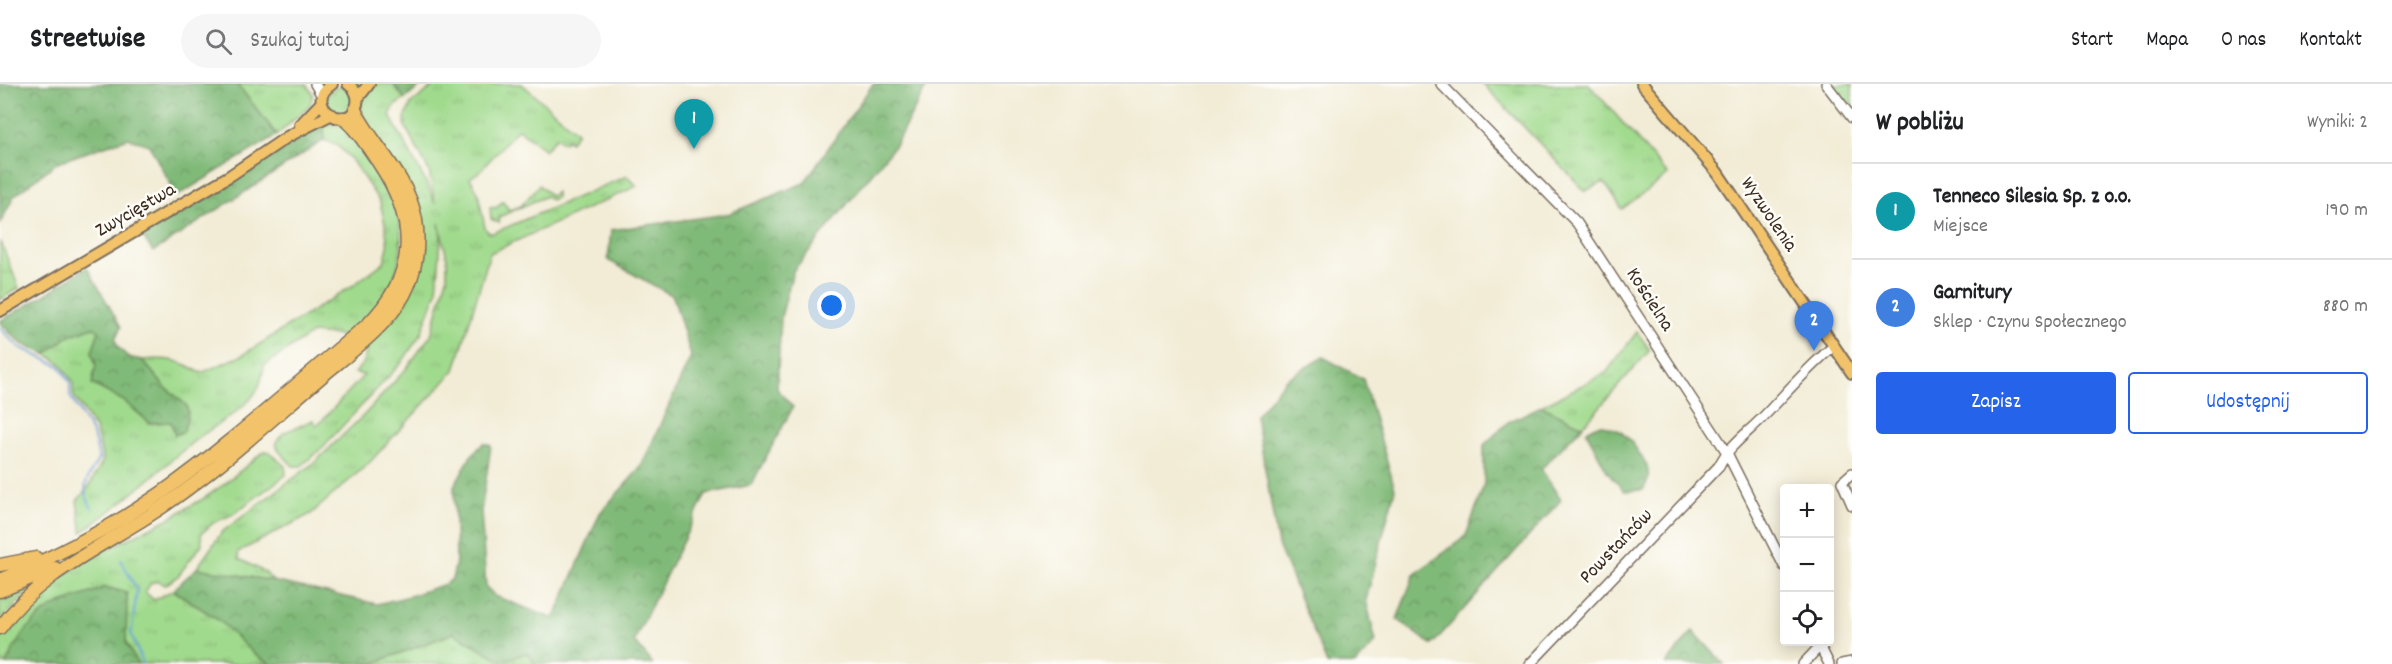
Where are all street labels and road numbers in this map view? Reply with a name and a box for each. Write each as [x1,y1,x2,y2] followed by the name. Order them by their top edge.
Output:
[1733,172,1804,258] street label: Wyzwolenia
[91,176,182,245] street label: Zwycięstwa
[1618,263,1680,338] street label: Kościelna
[1574,503,1660,591] street label: Powstańców

